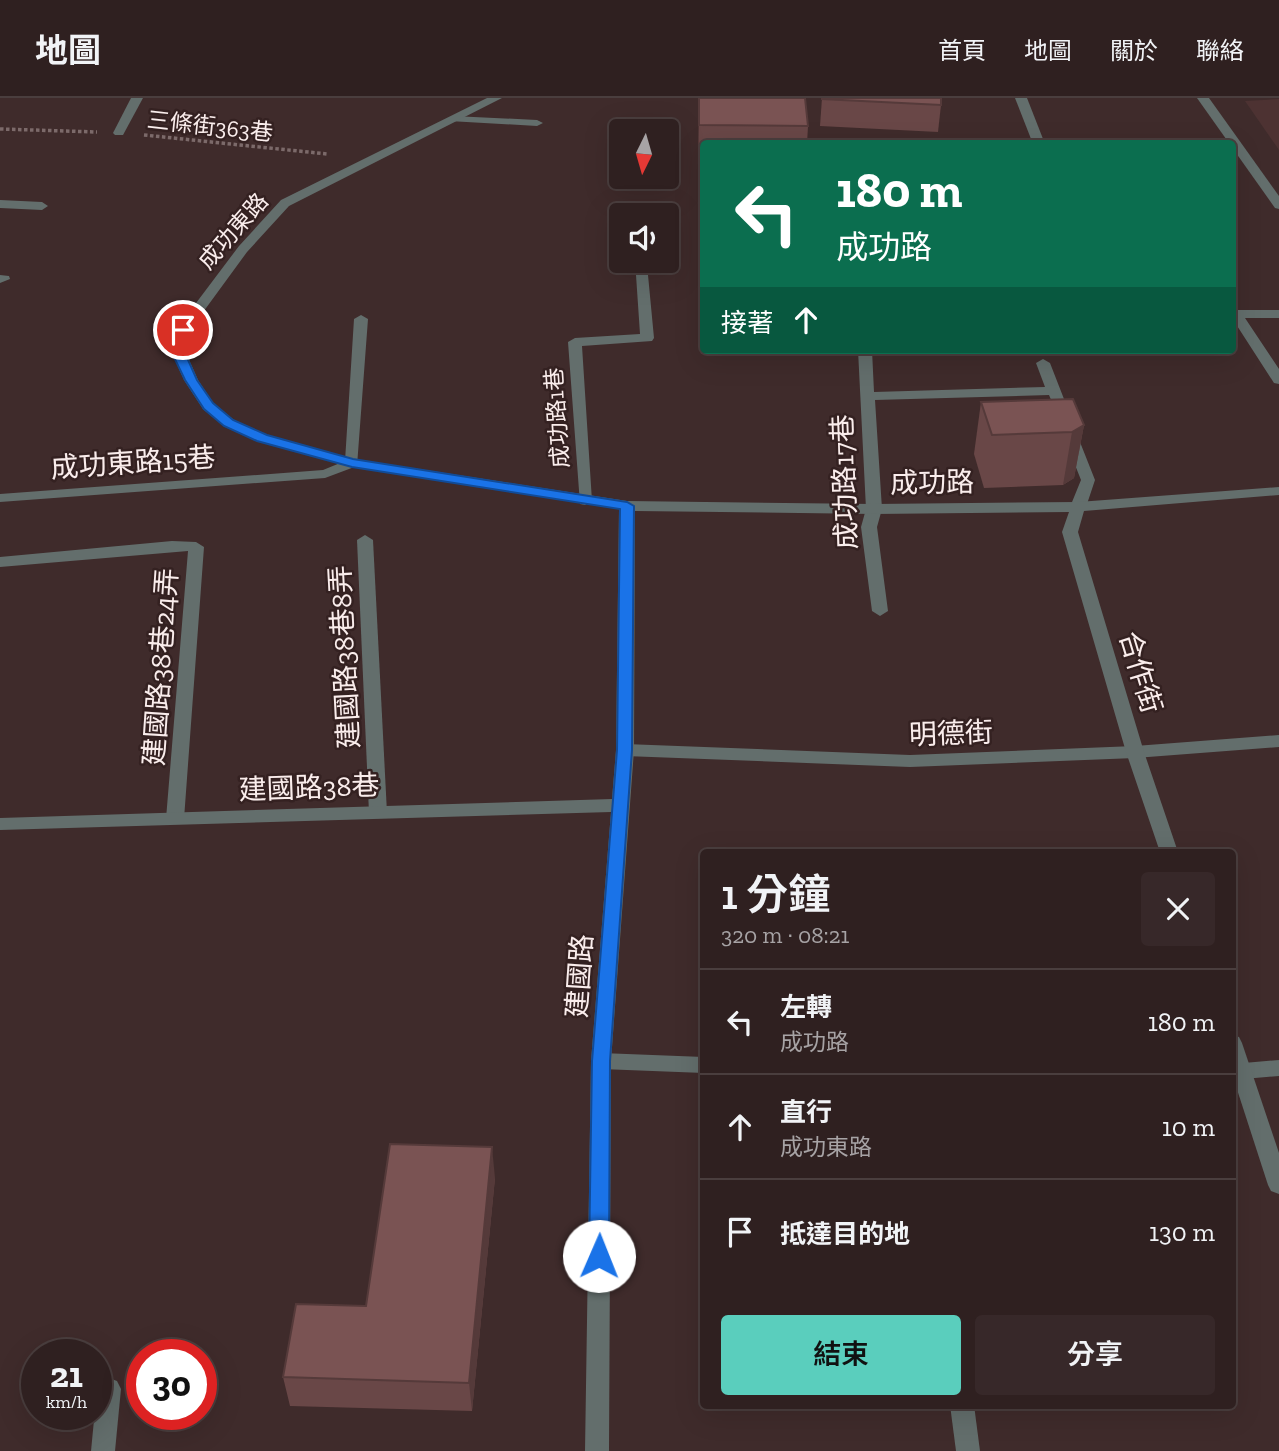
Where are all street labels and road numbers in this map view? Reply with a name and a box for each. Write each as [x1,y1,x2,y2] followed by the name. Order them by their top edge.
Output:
[146,105,274,147] street label: 三條街363巷
[192,187,274,275] street label: 成功東路
[540,367,574,469] street label: 成功路1巷
[826,414,863,550] street label: 成功路17巷
[50,440,217,485] street label: 成功東路15巷
[890,465,974,500] street label: 成功路
[323,564,366,750] street label: 建國路38巷8弄
[137,567,184,767] street label: 建國路38巷24弄
[1112,627,1169,717] street label: 合作街
[908,716,994,751] street label: 明德街
[238,769,380,806] street label: 建國路38巷
[560,933,599,1019] street label: 建國路

